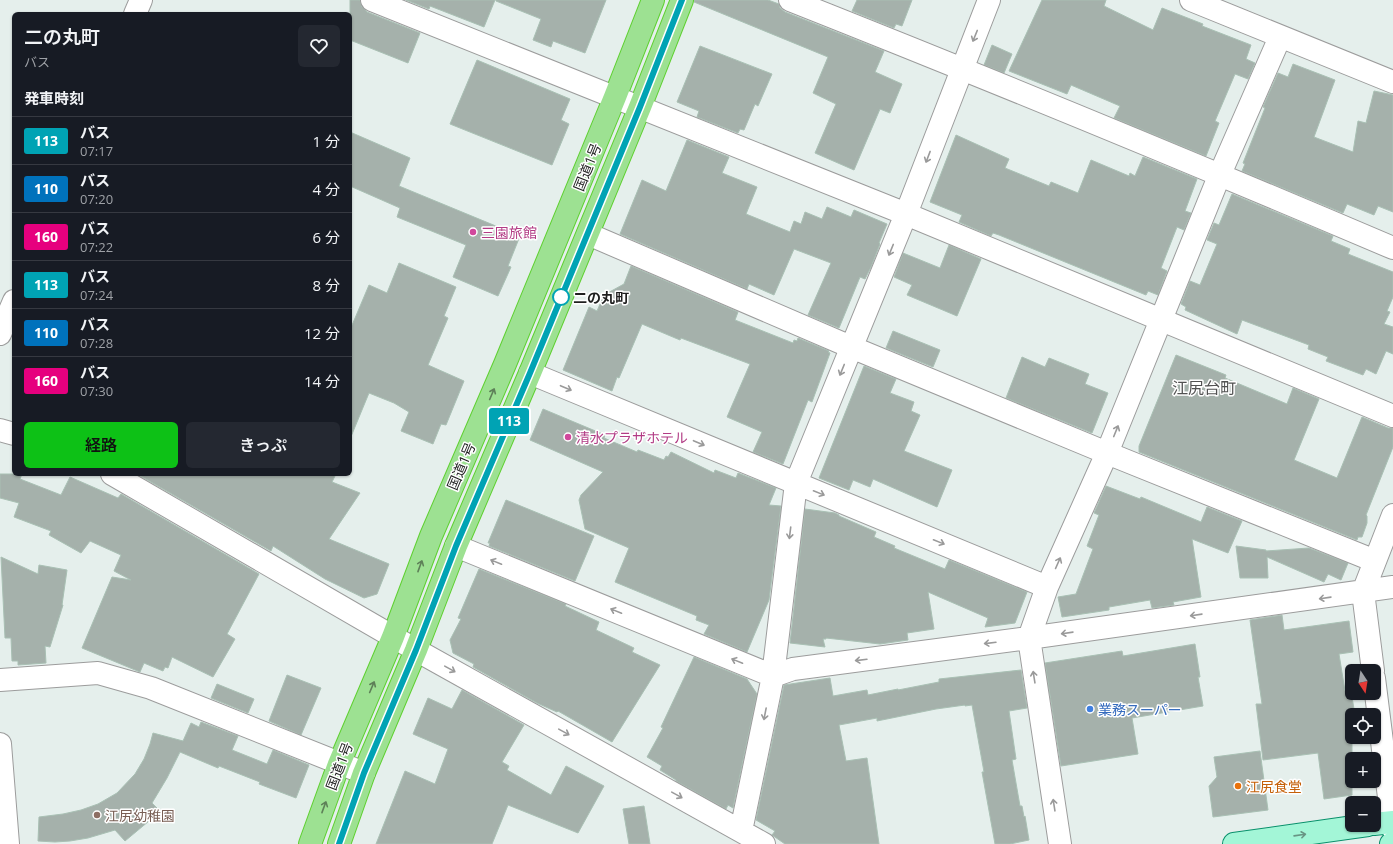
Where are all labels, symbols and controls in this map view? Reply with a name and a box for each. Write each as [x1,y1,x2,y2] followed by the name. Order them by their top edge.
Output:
[24,24,100,50] text: 二の丸町
[298,25,340,67] button: heart
[970,30,978,42] one-way arrow
[24,53,50,71] text: バス
[24,88,84,108] text: 発車時刻
[80,122,110,142] text: バス
[34,131,58,150] text: 113
[313,131,340,151] text: 1 分
[569,140,605,194] street label: 国道1号
[80,142,113,160] text: 07:17
[923,151,931,163] one-way arrow
[80,170,110,190] text: バス
[34,179,58,198] text: 110
[313,179,340,199] text: 4 分
[80,190,113,208] text: 07:20
[80,218,110,238] text: バス
[481,223,537,242] place label: 三園旅館
[34,227,58,246] text: 160
[313,227,340,247] text: 6 分
[468,227,478,237] marker: 三園旅館
[80,238,113,256] text: 07:22
[887,243,894,255] one-way arrow
[80,266,110,286] text: バス
[34,275,58,294] text: 113
[313,275,340,295] text: 8 分
[80,286,113,304] text: 07:24
[552,288,570,306] marker: 二の丸町
[573,288,629,307] place label: 二の丸町
[80,314,110,334] text: バス
[34,323,58,342] text: 110
[304,323,340,343] text: 12 分
[80,334,113,352] text: 07:28
[80,362,110,382] text: バス
[837,364,845,376] one-way arrow
[34,371,58,390] text: 160
[304,371,340,391] text: 14 分
[1172,377,1236,399] district label: 江尻台町
[80,382,113,400] text: 07:30
[560,385,572,393] one-way arrow
[489,389,496,401] one-way arrow
[486,408,532,434] line badge: 113
[497,411,521,430] text: 113
[24,422,178,468] button: 経路
[186,422,340,468] button: きっぷ
[1113,426,1121,438] one-way arrow
[576,428,688,447] place label: 清水プラザホテル
[563,432,573,442] marker: 清水プラザホテル
[442,439,480,493] street label: 国道1号
[693,440,705,448] one-way arrow
[813,490,825,497] one-way arrow
[786,526,794,539] one-way arrow
[933,539,945,547] one-way arrow
[1055,557,1062,569] one-way arrow
[490,558,502,565] one-way arrow
[416,560,424,572] one-way arrow
[1319,594,1332,601] one-way arrow
[611,607,623,615] one-way arrow
[1190,611,1203,619] one-way arrow
[1061,629,1074,637] one-way arrow
[984,639,997,647] one-way arrow
[731,656,743,664] one-way arrow
[855,656,868,664] one-way arrow
[1345,664,1381,700] north arrow
[1345,664,1381,832] map controls
[444,666,456,674] one-way arrow
[1030,671,1038,684] one-way arrow
[369,681,376,693] one-way arrow
[1098,700,1182,719] place label: 業務スーパー
[1085,704,1095,714] marker: 業務スーパー
[761,707,769,720] one-way arrow
[1345,708,1381,744] button: locate
[558,729,570,737] one-way arrow
[321,739,357,793] street label: 国道1号
[1345,752,1381,788] button: +
[1246,777,1302,796] place label: 江尻食堂
[1233,781,1243,791] marker: 江尻食堂
[671,792,683,800] one-way arrow
[1345,796,1381,832] button: −
[1050,799,1058,812] one-way arrow
[320,802,328,814] one-way arrow
[105,806,175,825] place label: 江尻幼稚園
[92,810,102,820] marker: 江尻幼稚園
[1293,831,1306,839] one-way arrow

